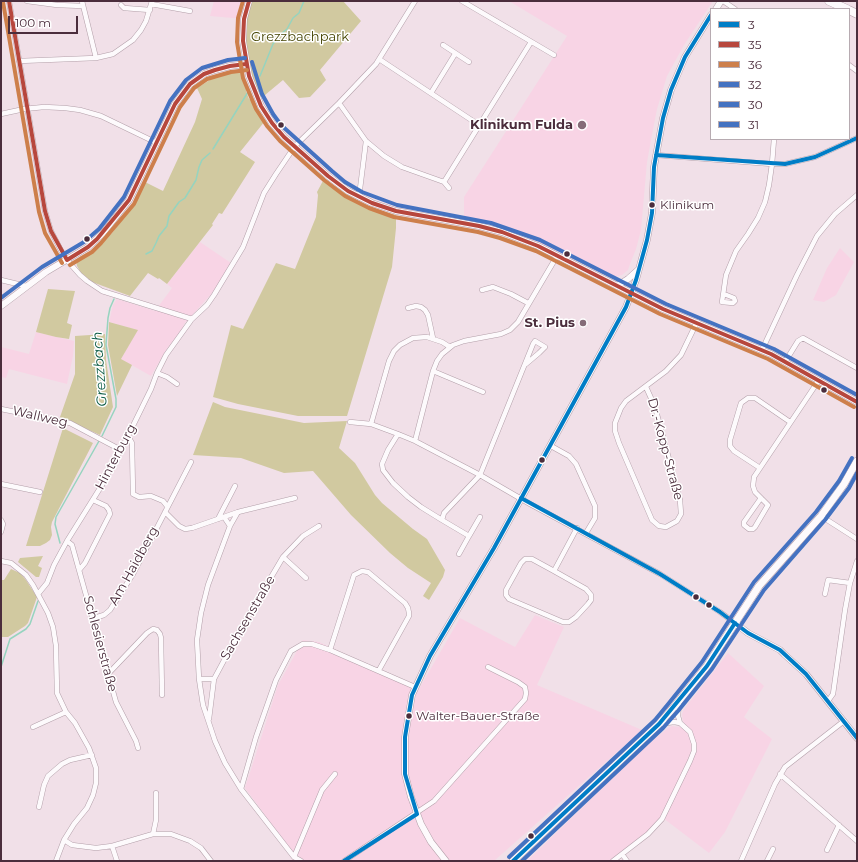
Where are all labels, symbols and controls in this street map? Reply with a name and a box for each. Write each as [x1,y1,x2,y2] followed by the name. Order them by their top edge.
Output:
[10,8,80,34] scale bar
[710,8,850,140] legend
[15,15,51,30] text: 100 m
[748,17,755,32] text: 3
[251,29,349,45] park label: Grezzbachpark
[748,37,761,52] text: 35
[748,57,762,72] text: 36
[748,77,762,92] text: 32
[748,97,763,112] text: 30
[470,117,573,133] place label: Klinikum Fulda
[748,117,759,132] text: 31
[576,119,588,131] marker: Klinikum Fulda
[276,120,286,130] unlabelled marker
[660,198,714,212] place label: Klinikum
[647,200,657,210] marker: Klinikum
[82,234,92,244] unlabelled marker
[562,249,572,259] unlabelled marker
[525,315,575,331] place label: St. Pius
[578,318,588,328] marker: St. Pius
[89,331,111,407] water label: Grezzbach
[819,385,829,395] unlabelled marker
[644,396,686,502] street label: Dr.-Kopp-Straße
[11,403,69,431] street label: Wallweg
[92,421,140,493] street label: Hinterburg
[537,455,547,465] unlabelled marker
[106,524,162,608] street label: Am Haidberg
[217,573,279,663] street label: Sachsenstraße
[691,592,701,602] unlabelled marker
[80,594,120,694] street label: Schlesierstraße
[704,600,714,610] unlabelled marker
[416,709,539,723] place label: Walter-Bauer-Straße
[404,711,414,721] marker: Walter-Bauer-Straße
[526,831,536,841] unlabelled marker

